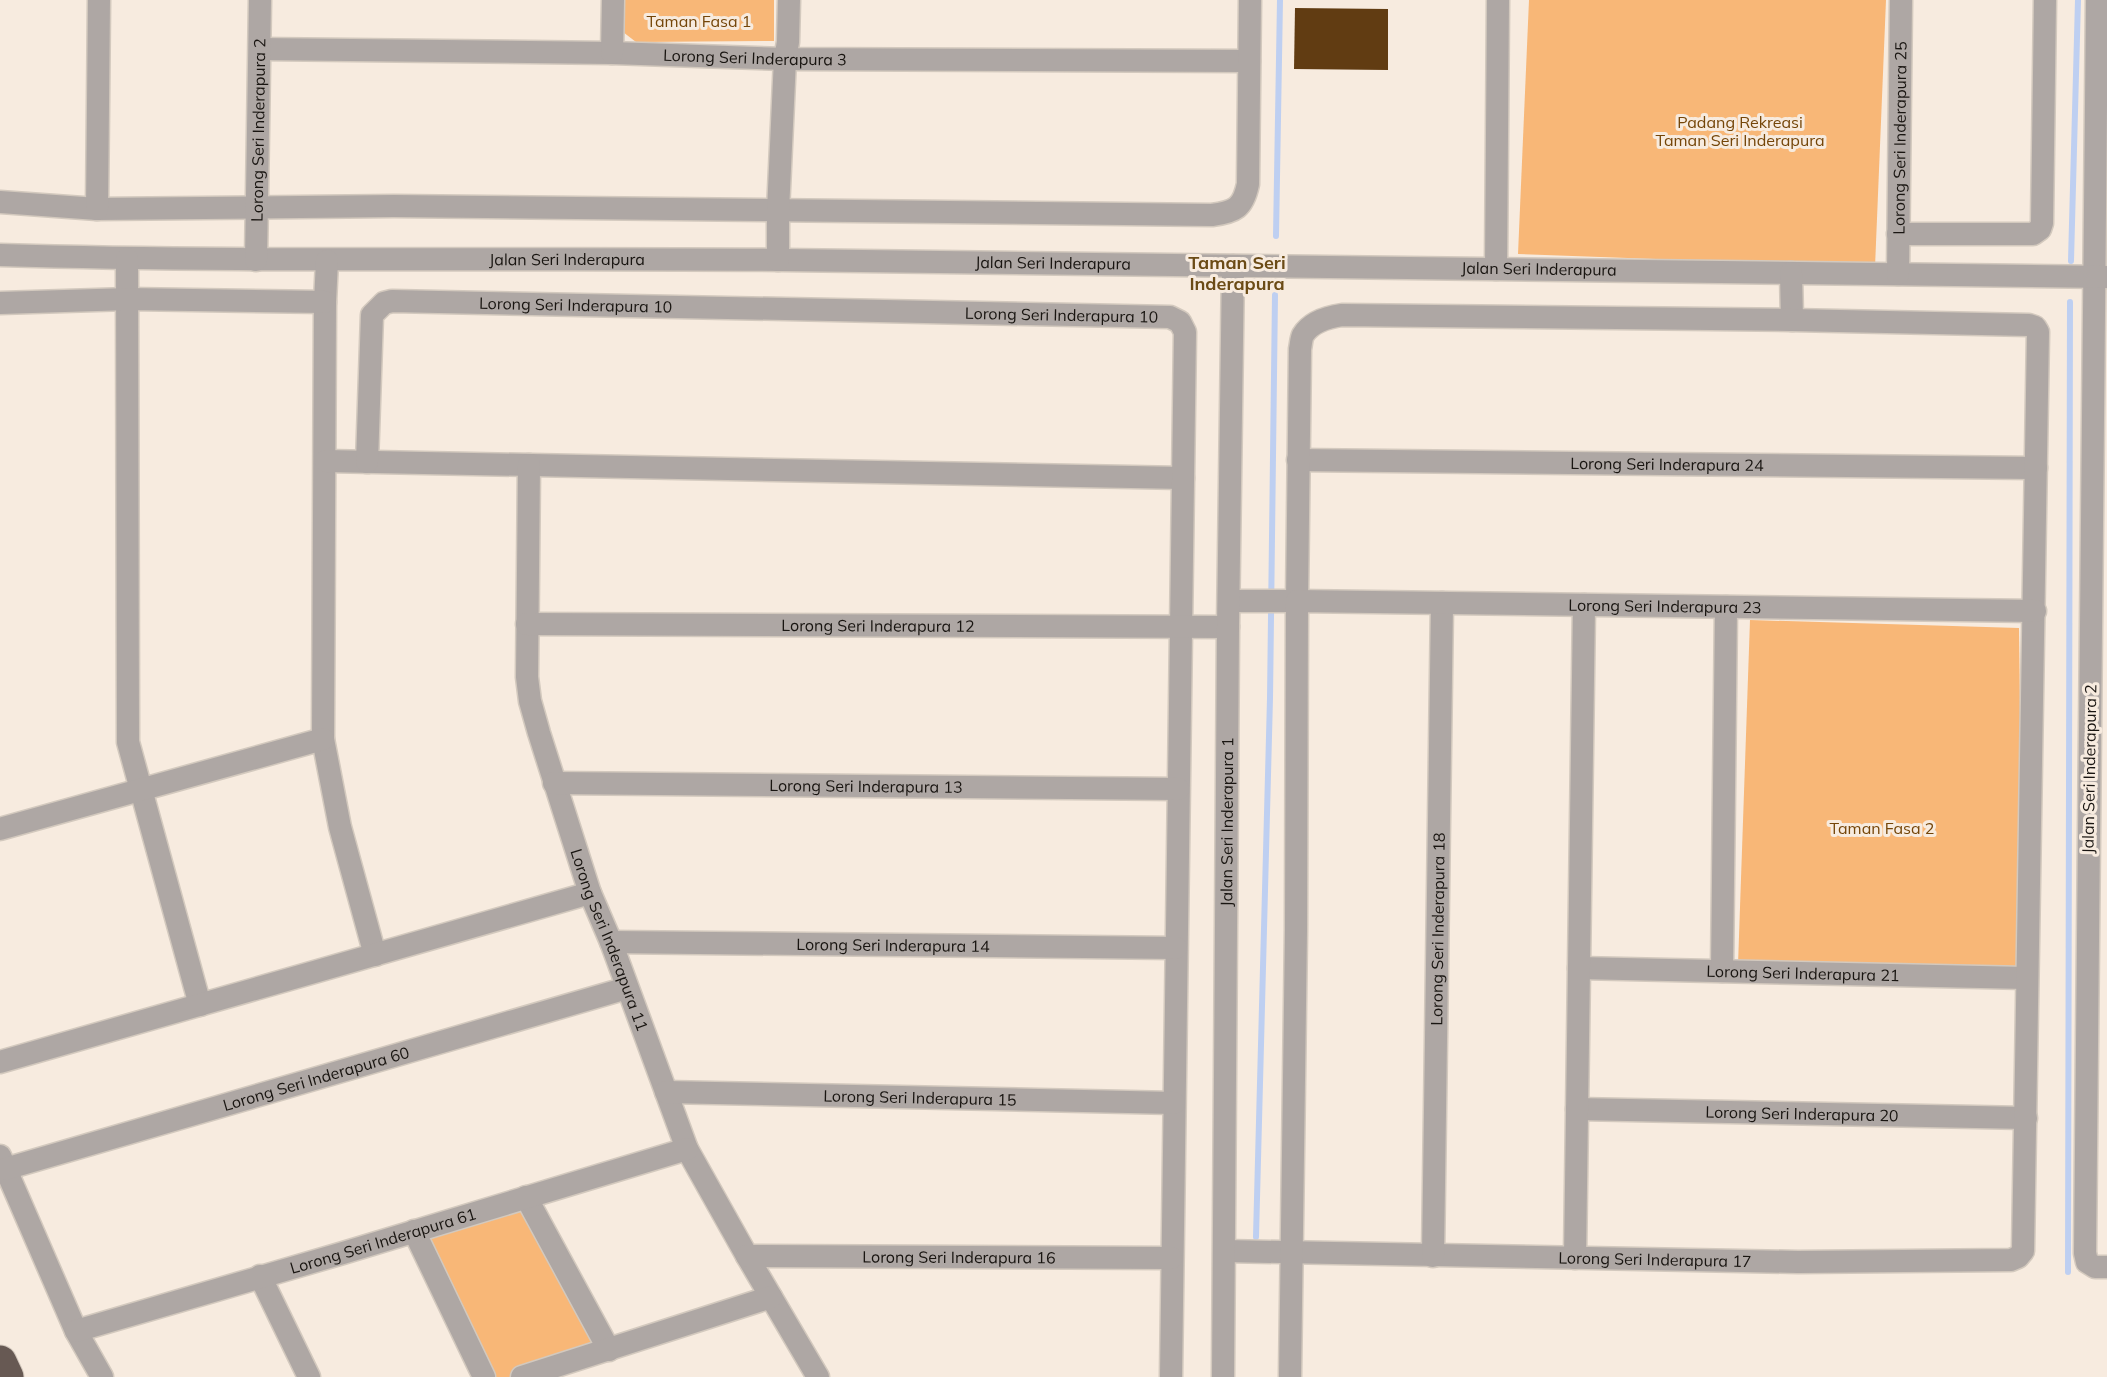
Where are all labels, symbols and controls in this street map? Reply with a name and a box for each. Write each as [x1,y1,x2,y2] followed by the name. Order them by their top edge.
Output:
[647,11,751,31] park label: Taman Fasa 1
[247,38,269,222] street label: Lorong Seri Inderapura 2
[1888,41,1911,235] street label: Lorong Seri Inderapura 25
[663,45,847,69] street label: Lorong Seri Inderapura 3
[1655,112,1825,150] park label: Padang Rekreasi Taman Seri Inderapura
[489,249,645,269] street label: Jalan Seri Inderapura
[1188,251,1286,295] district label: Taman Seri Inderapura
[975,252,1131,274] street label: Jalan Seri Inderapura
[1461,258,1617,280] street label: Jalan Seri Inderapura
[479,293,672,317] street label: Lorong Seri Inderapura 10
[965,303,1158,327] street label: Lorong Seri Inderapura 10
[1570,453,1764,475] street label: Lorong Seri Inderapura 24
[1568,595,1762,617] street label: Lorong Seri Inderapura 23
[781,615,975,636] street label: Lorong Seri Inderapura 12
[2078,684,2100,854] street label: Jalan Seri Inderapura 2
[1216,737,1237,907] street label: Jalan Seri Inderapura 1
[769,775,963,797] street label: Lorong Seri Inderapura 13
[1830,818,1934,838] park label: Taman Fasa 2
[1426,832,1449,1026] street label: Lorong Seri Inderapura 18
[567,846,653,1034] street label: Lorong Seri Inderapura 11
[796,934,990,956] street label: Lorong Seri Inderapura 14
[1706,961,1900,985] street label: Lorong Seri Inderapura 21
[221,1042,412,1115] street label: Lorong Seri Inderapura 60
[823,1085,1017,1110] street label: Lorong Seri Inderapura 15
[1705,1102,1899,1125] street label: Lorong Seri Inderapura 20
[288,1203,478,1278] street label: Lorong Seri Inderapura 61
[862,1247,1056,1267] street label: Lorong Seri Inderapura 16
[1558,1247,1752,1271] street label: Lorong Seri Inderapura 17

